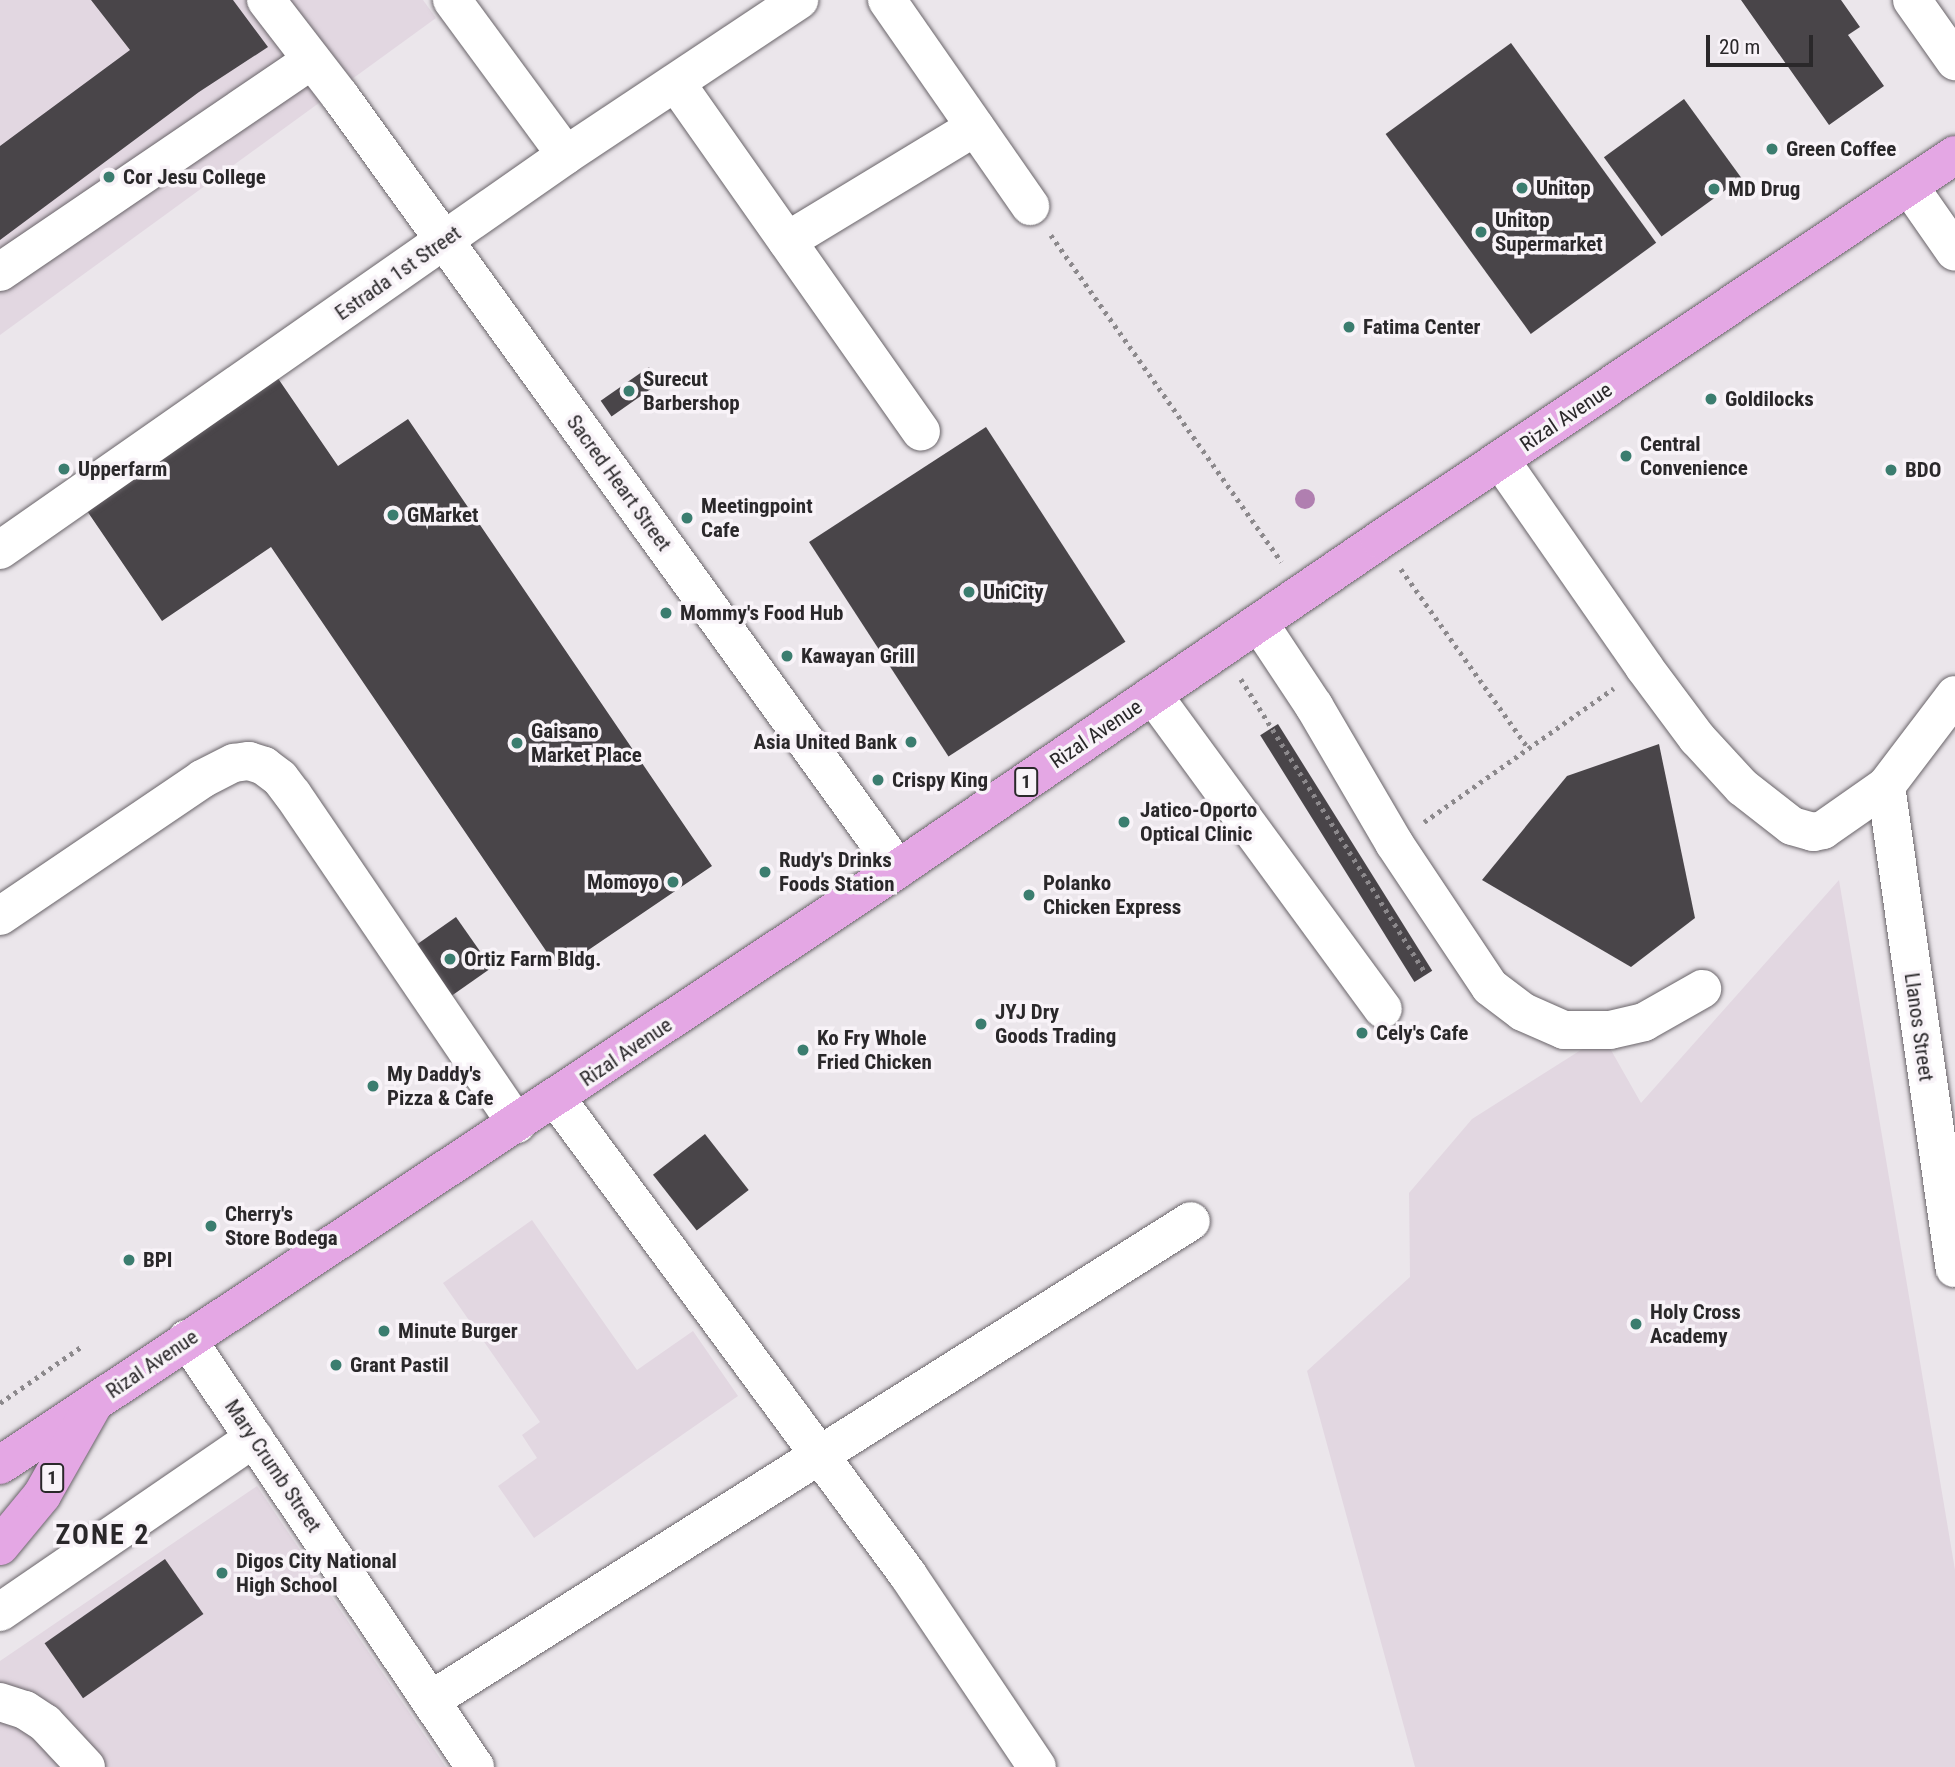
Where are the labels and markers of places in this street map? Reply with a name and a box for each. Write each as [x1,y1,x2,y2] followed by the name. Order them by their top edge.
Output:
[1786,136,1896,162] place label: Green Coffee
[1764,141,1780,157] marker: Green Coffee
[123,164,266,190] place label: Cor Jesu College
[101,169,117,185] marker: Cor Jesu College
[1536,175,1591,201] place label: Unitop
[1728,176,1800,202] place label: MD Drug
[1514,180,1530,196] marker: Unitop
[1706,181,1722,197] marker: MD Drug
[1495,207,1603,257] place label: Unitop Supermarket
[1473,224,1489,240] marker: Unitop Supermarket
[1363,314,1480,340] place label: Fatima Center
[1341,319,1357,335] marker: Fatima Center
[643,366,740,416] place label: Surecut Barbershop
[621,383,637,399] marker: Surecut Barbershop
[1725,386,1814,412] place label: Goldilocks
[1703,391,1719,407] marker: Goldilocks
[1640,431,1748,481] place label: Central Convenience
[1618,448,1634,464] marker: Central Convenience
[78,456,167,482] place label: Upperfarm
[1905,457,1941,483] place label: BDO
[56,461,72,477] marker: Upperfarm
[1883,462,1899,478] marker: BDO
[701,493,813,543] place label: Meetingpoint Cafe
[407,502,478,528] place label: GMarket
[385,507,401,523] marker: GMarket
[679,510,695,526] marker: Meetingpoint Cafe
[983,579,1044,605] place label: UniCity
[961,584,977,600] marker: UniCity
[680,600,843,626] place label: Mommy's Food Hub
[658,605,674,621] marker: Mommy's Food Hub
[801,643,915,669] place label: Kawayan Grill
[779,648,795,664] marker: Kawayan Grill
[531,718,642,768] place label: Gaisano Market Place
[753,729,897,755] place label: Asia United Bank
[903,734,919,750] marker: Asia United Bank
[509,735,525,751] marker: Gaisano Market Place
[892,767,988,793] place label: Crispy King
[870,772,886,788] marker: Crispy King
[1140,797,1257,847] place label: Jatico-Oporto Optical Clinic
[1114,812,1134,832] marker: Jatico-Oporto Optical Clinic
[779,847,895,897] place label: Rudy's Drinks Foods Station
[757,864,773,880] marker: Rudy's Drinks Foods Station
[587,869,659,895] place label: Momoyo
[1043,870,1181,920] place label: Polanko Chicken Express
[665,874,681,890] marker: Momoyo
[1021,887,1037,903] marker: Polanko Chicken Express
[464,946,601,972] place label: Ortiz Farm Bldg.
[442,951,458,967] marker: Ortiz Farm Bldg.
[995,999,1117,1049] place label: JYJ Dry Goods Trading
[973,1016,989,1032] marker: JYJ Dry Goods Trading
[1376,1020,1468,1046] place label: Cely's Cafe
[817,1025,932,1075] place label: Ko Fry Whole Fried Chicken
[1354,1025,1370,1041] marker: Cely's Cafe
[795,1042,811,1058] marker: Ko Fry Whole Fried Chicken
[387,1061,493,1111] place label: My Daddy's Pizza & Cafe
[365,1078,381,1094] marker: My Daddy's Pizza & Cafe
[225,1201,338,1251] place label: Cherry's Store Bodega
[203,1218,219,1234] marker: Cherry's Store Bodega
[143,1247,172,1273] place label: BPI
[121,1252,137,1268] marker: BPI
[1650,1299,1741,1349] place label: Holy Cross Academy
[1628,1316,1644,1332] marker: Holy Cross Academy
[398,1318,518,1344] place label: Minute Burger
[376,1323,392,1339] marker: Minute Burger
[350,1352,449,1378] place label: Grant Pastil
[328,1357,344,1373] marker: Grant Pastil
[236,1548,397,1598] place label: Digos City National High School
[214,1565,230,1581] marker: Digos City National High School

